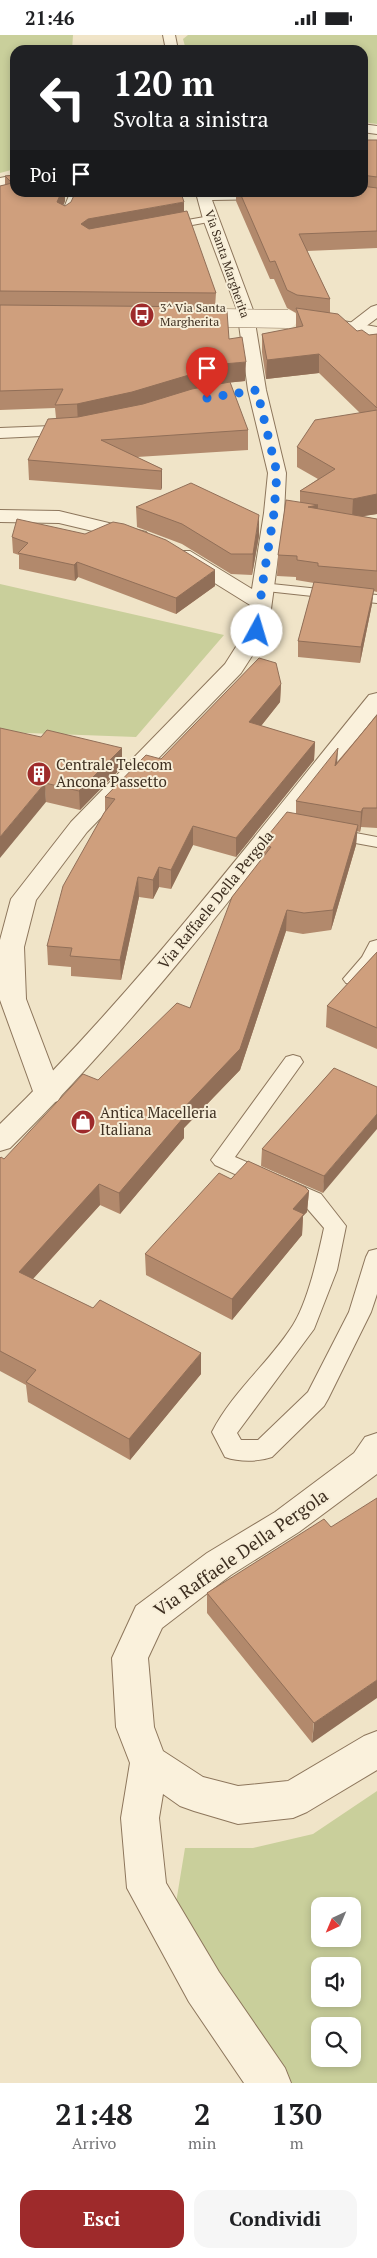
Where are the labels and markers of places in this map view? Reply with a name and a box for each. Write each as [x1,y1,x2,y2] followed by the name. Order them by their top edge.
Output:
[160,300,226,329] place label: 3^ Via Santa Margherita
[129,302,155,328] bus stop icon: 3^ Via Santa Margherita
[186,347,228,398] pin
[56,754,172,791] place label: Centrale Telecom Ancona Passetto
[26,761,52,787] building icon: Centrale Telecom Ancona Passetto
[100,1102,217,1139] place label: Antica Macelleria Italiana
[70,1109,96,1135] shop icon: Antica Macelleria Italiana

